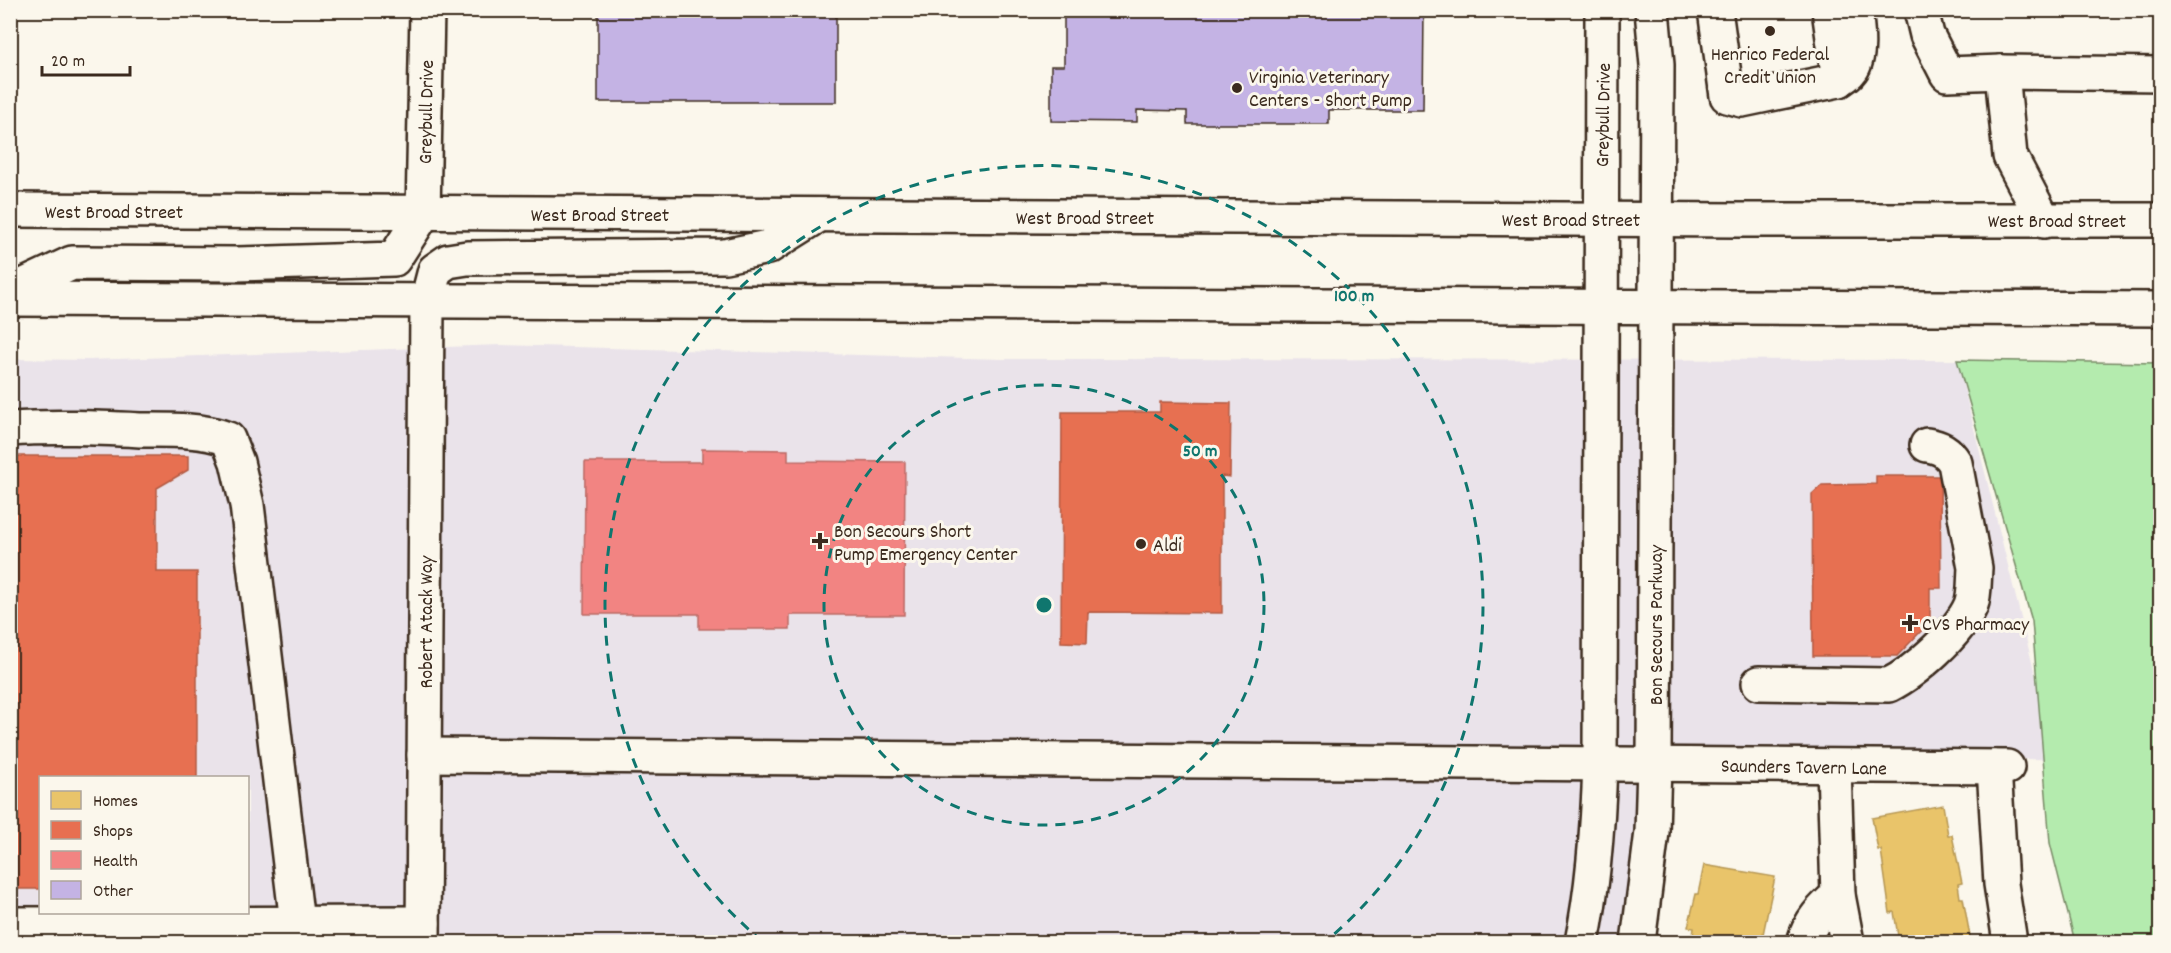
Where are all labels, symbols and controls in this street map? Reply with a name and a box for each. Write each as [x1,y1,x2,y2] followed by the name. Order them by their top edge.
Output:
[1763,24,1777,38] marker: Henrico Federal Credit Union
[42,39,130,77] scale bar
[1711,42,1829,93] place label: Henrico Federal Credit Union
[51,50,85,75] text: 20 m
[413,59,443,164] street label: Greybull Drive
[1590,62,1620,167] street label: Greybull Drive
[1249,65,1412,116] place label: Virginia Veterinary Centers - Short Pump
[1230,81,1244,95] marker: Virginia Veterinary Centers - Short Pump
[45,200,183,228] street label: West Broad Street
[531,203,669,231] street label: West Broad Street
[1016,206,1154,234] street label: West Broad Street
[1502,208,1640,236] street label: West Broad Street
[1988,209,2126,237] street label: West Broad Street
[1334,285,1374,310] text: 100 m
[1183,440,1217,465] text: 50 m
[834,519,1018,570] place label: Bon Secours Short Pump Emergency Center
[811,532,829,550] marker: Bon Secours Short Pump Emergency Center
[1153,533,1182,561] place label: Aldi
[1134,537,1148,551] marker: Aldi
[1644,544,1672,705] street label: Bon Secours Parkway
[414,555,442,688] street label: Robert Atack Way
[1034,595,1054,615] centre of rings
[1922,612,2030,640] place label: CVS Pharmacy
[1903,616,1917,630] marker: CVS Pharmacy
[1721,754,1887,784] street label: Saunders Tavern Lane
[39,776,249,914] legend
[93,790,138,815] text: Homes
[93,820,133,845] text: Shops
[93,850,138,875] text: Health
[93,880,133,905] text: Other

